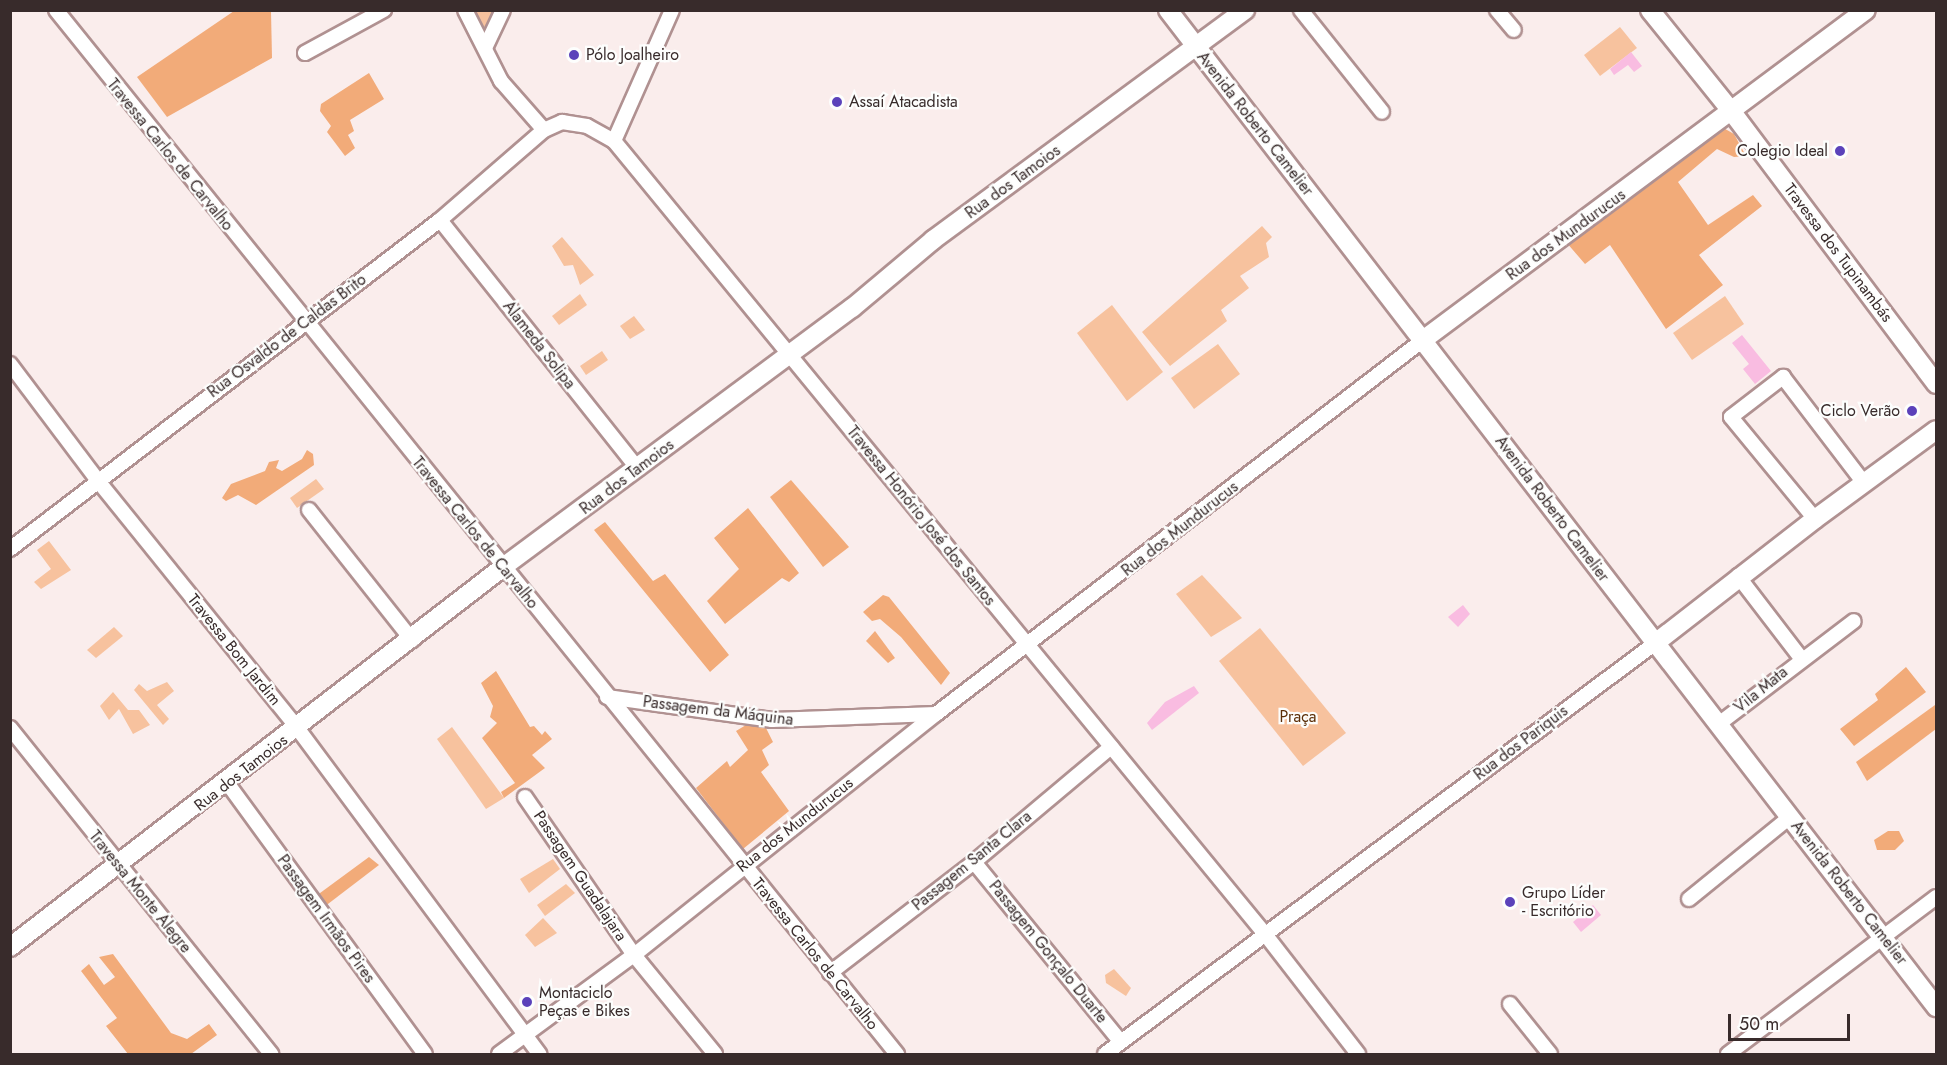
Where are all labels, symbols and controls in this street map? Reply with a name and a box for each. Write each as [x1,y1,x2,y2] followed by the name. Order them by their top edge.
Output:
[586,45,679,65] place label: Pólo Joalheiro
[567,48,581,62] marker: Pólo Joalheiro
[1193,48,1317,200] street label: Avenida Roberto Camelier
[103,75,237,235] street label: Travessa Carlos de Carvalho
[849,92,958,112] place label: Assaí Atacadista
[830,95,844,109] marker: Assaí Atacadista
[962,141,1064,223] street label: Rua dos Tamoios
[1737,141,1828,161] place label: Colegio Ideal
[1833,144,1847,158] marker: Colegio Ideal
[1780,180,1896,326] street label: Travessa dos Tupinambás
[1503,185,1629,285] street label: Rua dos Mundurucus
[204,270,370,402] street label: Rua Osvaldo de Caldas Brito
[499,297,579,393] street label: Alameda Solipa
[1821,401,1900,421] place label: Ciclo Verão
[1905,404,1919,418] marker: Ciclo Verão
[843,422,999,610] street label: Travessa Honório José dos Santos
[1491,432,1613,586] street label: Avenida Roberto Camelier
[576,435,678,519] street label: Rua dos Tamoios
[408,453,542,613] street label: Travessa Carlos de Carvalho
[1118,478,1242,580] street label: Rua dos Mundurucus
[183,591,285,709] street label: Travessa Bom Jardim
[1730,663,1792,717] street label: Vila Mata
[642,692,794,730] street label: Passagem da Máquina
[1470,701,1572,785] street label: Rua dos Pariquis
[1280,707,1316,727] park label: Praça
[191,731,291,815] street label: Rua dos Tamoios
[733,774,857,876] street label: Rua dos Mundurucus
[529,807,631,945] street label: Passagem Guadalajara
[908,807,1036,915] street label: Passagem Santa Clara
[1787,817,1911,969] street label: Avenida Roberto Camelier
[85,827,195,957] street label: Travessa Monte Alegre
[273,851,379,987] street label: Passagem Irmãos Pires
[748,874,882,1034] street label: Travessa Carlos de Carvalho
[985,877,1111,1027] street label: Passagem Gonçalo Duarte
[1522,883,1605,921] place label: Grupo Líder - Escritório
[1503,895,1517,909] marker: Grupo Líder - Escritório
[539,983,630,1021] place label: Montaciclo Peças e Bikes
[520,995,534,1009] marker: Montaciclo Peças e Bikes
[1731,1002,1852,1040] scale bar
[1739,1011,1779,1037] text: 50 m

